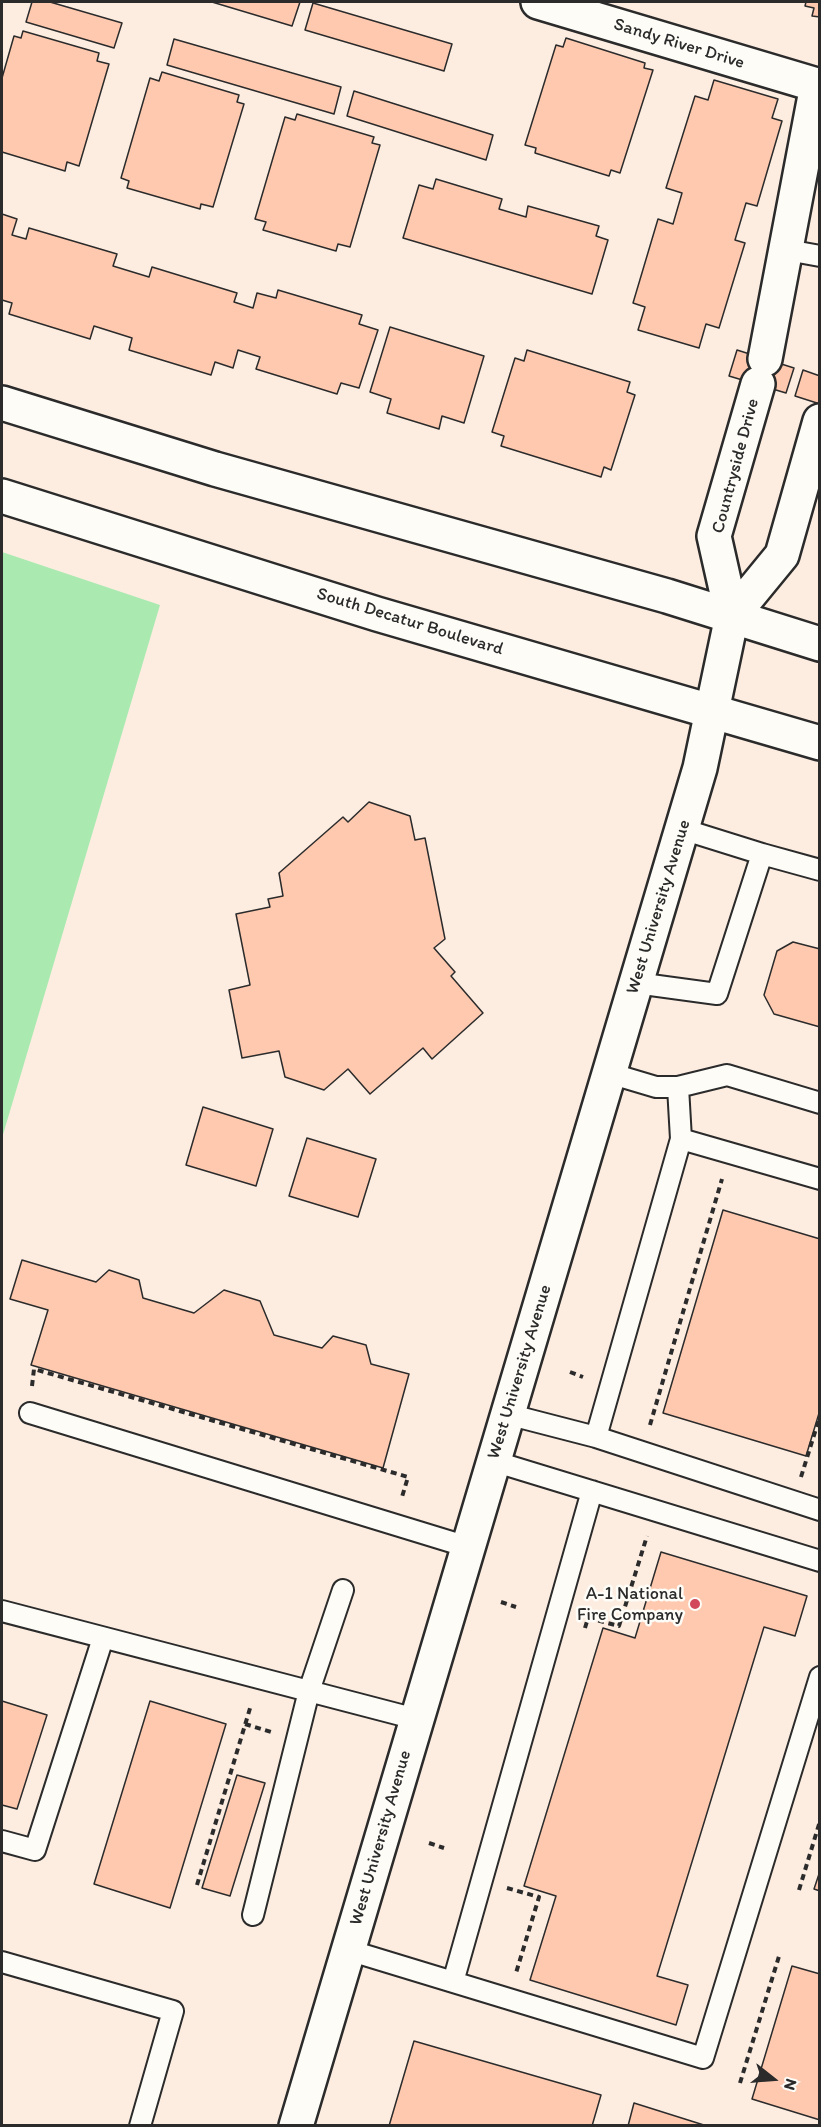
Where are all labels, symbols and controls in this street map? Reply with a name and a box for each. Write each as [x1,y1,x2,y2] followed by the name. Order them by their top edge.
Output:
[611,14,747,74] street label: Sandy River Drive
[708,396,764,536] street label: Countryside Drive
[314,583,506,661] street label: South Decatur Boulevard
[622,817,696,997] street label: West University Avenue
[483,1282,557,1462] street label: West University Avenue
[577,1583,683,1626] place label: A-1 National Fire Company
[688,1597,702,1611] marker: A-1 National Fire Company
[346,1748,416,1928] street label: West University Avenue
[743,2049,803,2109] north arrow
[780,2076,801,2092] text: N

